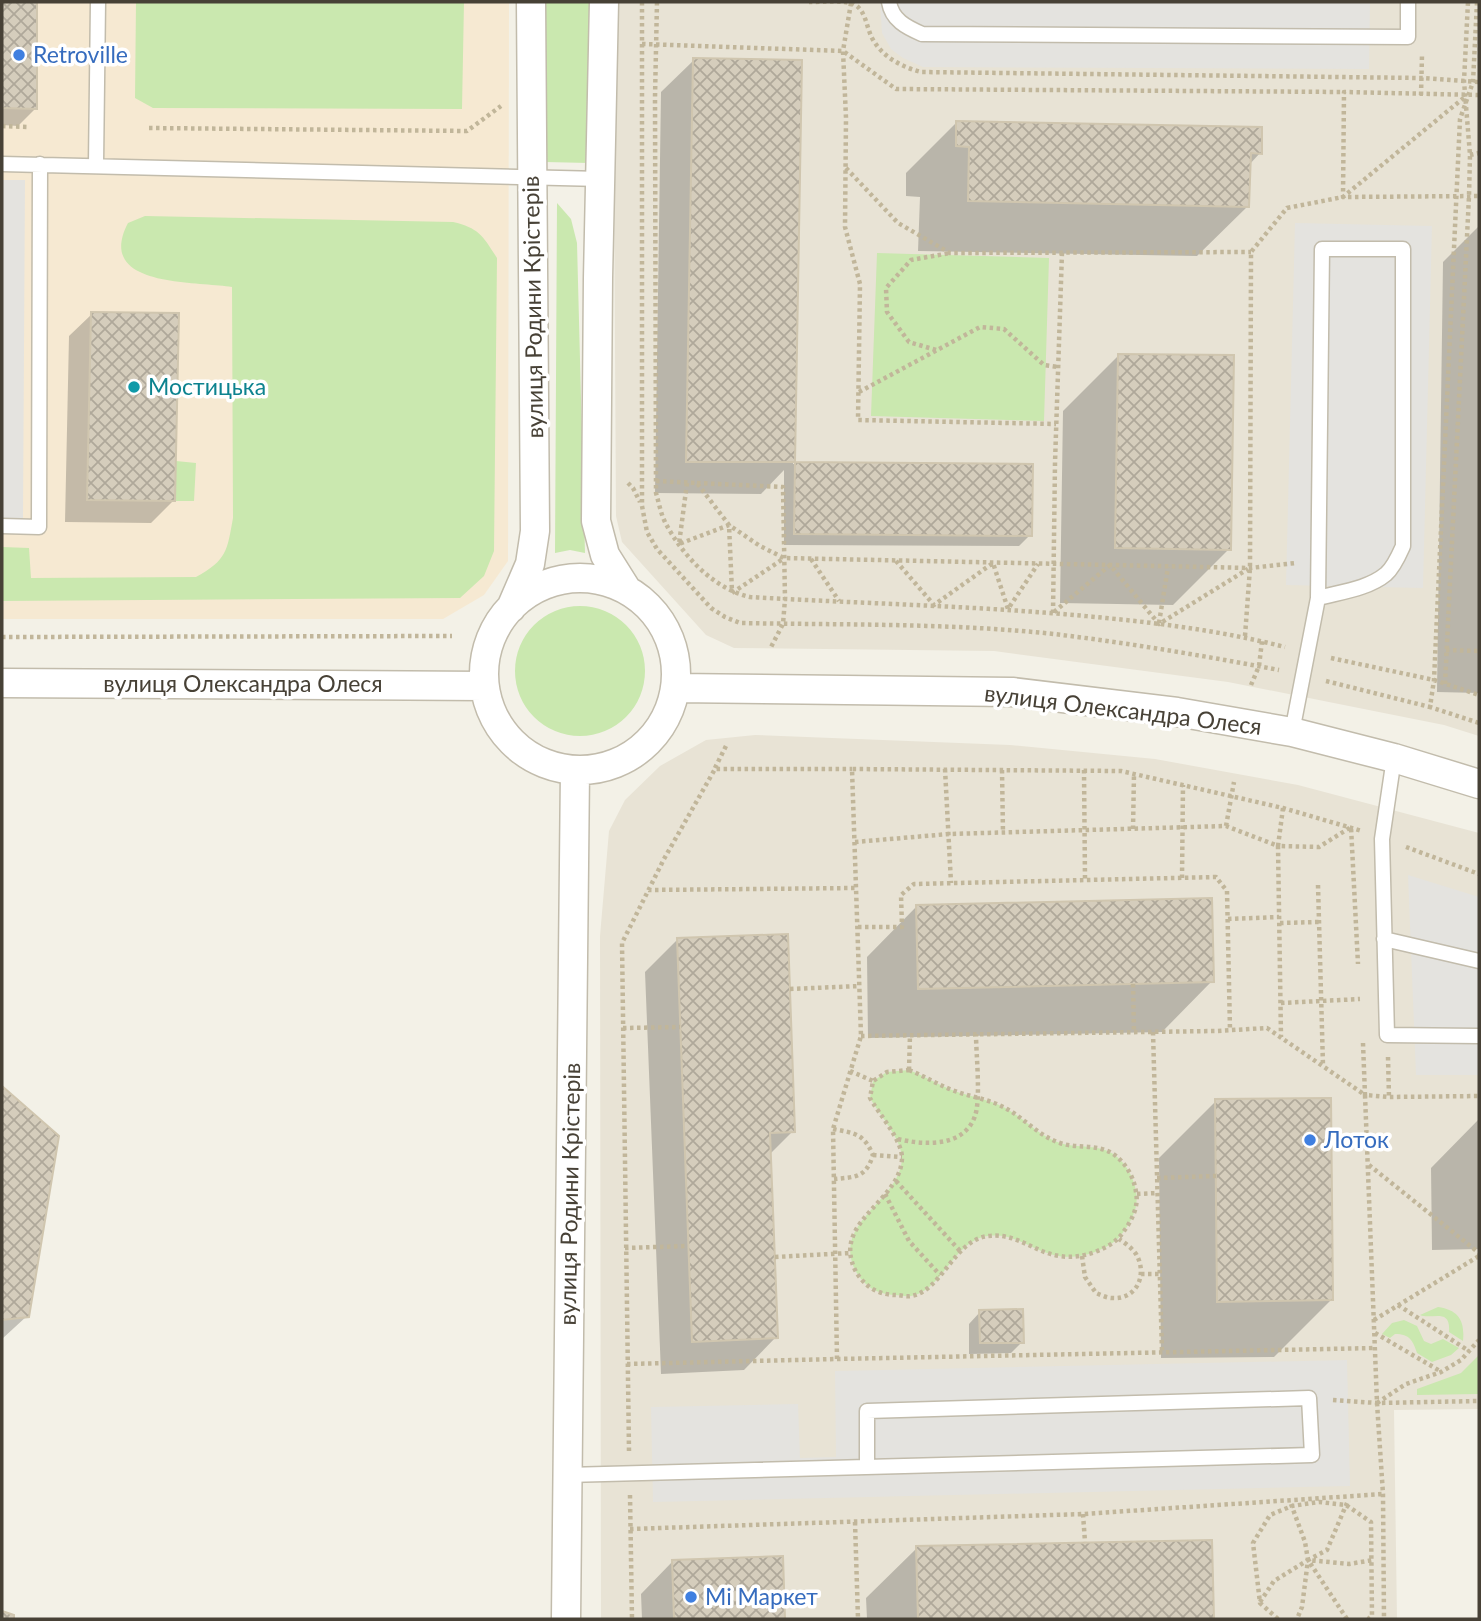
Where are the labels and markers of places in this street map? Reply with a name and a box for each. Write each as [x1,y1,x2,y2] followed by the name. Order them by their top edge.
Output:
[33,40,128,68] place label: Retroville
[11,47,27,63] marker: Retroville
[148,372,266,400] place label: Мостицька
[126,379,142,395] marker: Мостицька
[1323,1125,1389,1153] place label: Лоток
[1302,1132,1318,1148] marker: Лоток
[705,1582,818,1610] place label: Мі Маркет
[683,1589,699,1605] marker: Мі Маркет

